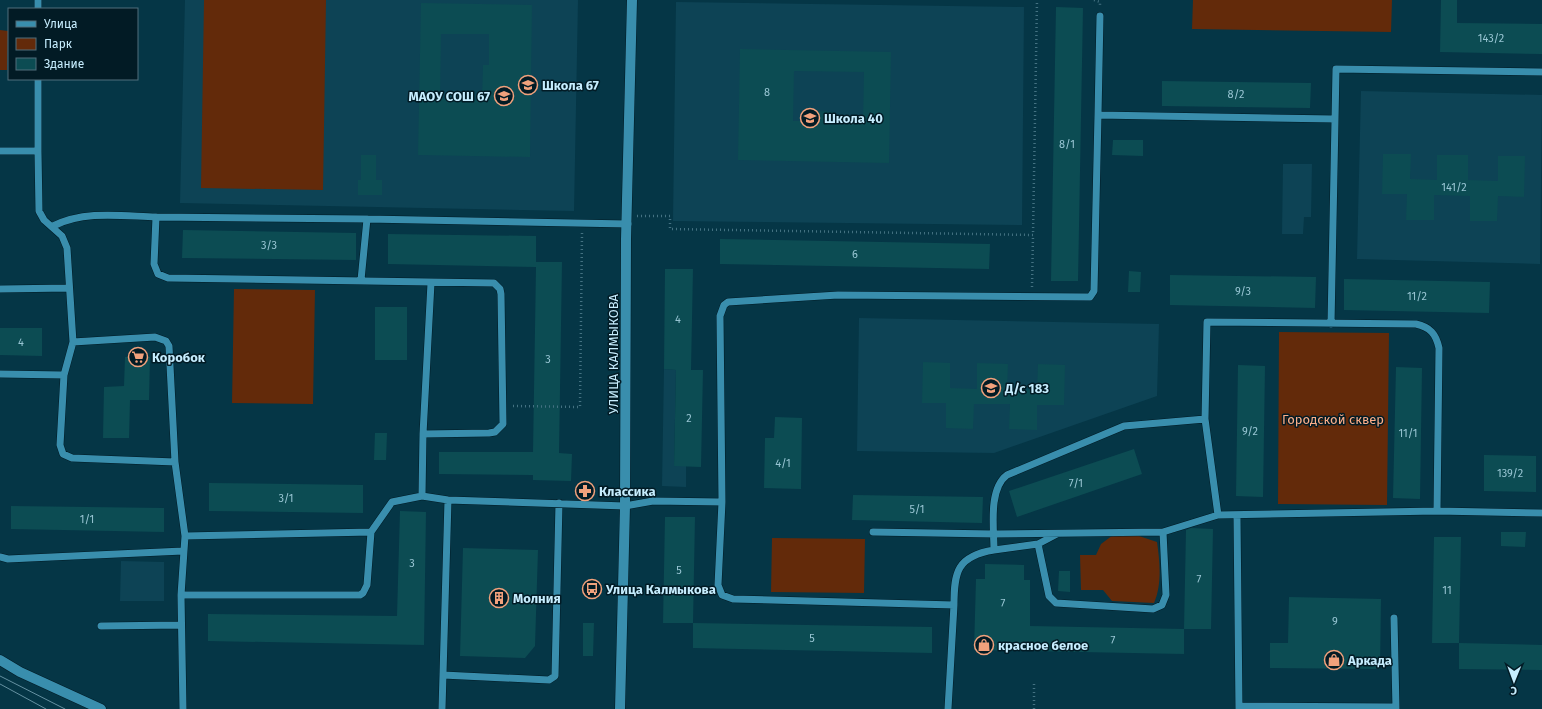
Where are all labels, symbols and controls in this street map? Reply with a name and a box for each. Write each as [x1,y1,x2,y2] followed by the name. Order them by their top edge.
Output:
[8,8,138,80] legend
[44,17,78,31] text: Улица
[1478,32,1504,45] house number: 143/2
[44,37,73,51] text: Парк
[44,57,84,71] text: Здание
[517,74,539,96] school or university icon: Школа 67
[542,78,599,93] place label: Школа 67
[493,85,515,107] school or university icon: МАОУ СОШ 67
[764,86,770,99] house number: 8
[1228,88,1244,101] house number: 8/2
[409,89,490,104] place label: МАОУ СОШ 67
[799,107,821,129] school or university icon: Школа 40
[824,111,883,126] place label: Школа 40
[1059,138,1075,151] house number: 8/1
[1441,181,1467,194] house number: 141/2
[261,239,277,252] house number: 3/3
[852,248,858,261] house number: 6
[1235,285,1251,298] house number: 9/3
[1407,290,1427,303] house number: 11/2
[606,294,621,414] street label: УЛИЦА КАЛМЫКОВА
[675,313,681,326] house number: 4
[18,336,24,349] house number: 4
[127,346,149,368] supermarket icon: Коробок
[152,350,206,365] place label: Коробок
[545,353,551,366] house number: 3
[980,377,1002,399] school or university icon: Д/с 183
[1004,381,1049,396] place label: Д/с 183
[686,412,692,425] house number: 2
[1282,412,1384,427] park label: Городской сквер
[1242,425,1258,438] house number: 9/2
[1398,427,1418,440] house number: 11/1
[775,457,791,470] house number: 4/1
[1497,467,1523,480] house number: 139/2
[1069,477,1083,490] house number: 7/1
[574,480,596,502] pharmacy icon: Классика
[599,484,656,499] place label: Классика
[278,492,294,505] house number: 3/1
[909,503,925,516] house number: 5/1
[80,513,94,526] house number: 1/1
[409,557,415,570] house number: 3
[676,564,682,577] house number: 5
[1197,573,1202,586] house number: 7
[581,578,603,600] bus stop icon: Улица Калмыкова
[605,582,716,597] place label: Улица Калмыкова
[1442,584,1452,597] house number: 11
[488,587,510,609] building icon: Молния
[513,591,561,606] place label: Молния
[1001,597,1006,610] house number: 7
[1332,615,1338,628] house number: 9
[809,632,815,645] house number: 5
[973,634,995,656] shop icon: красное белое
[1111,634,1116,647] house number: 7
[998,638,1088,653] place label: красное белое
[1323,649,1345,671] shop icon: Аркада
[1347,653,1392,668] place label: Аркада
[1494,661,1534,701] north arrow
[1510,684,1517,697] text: С

